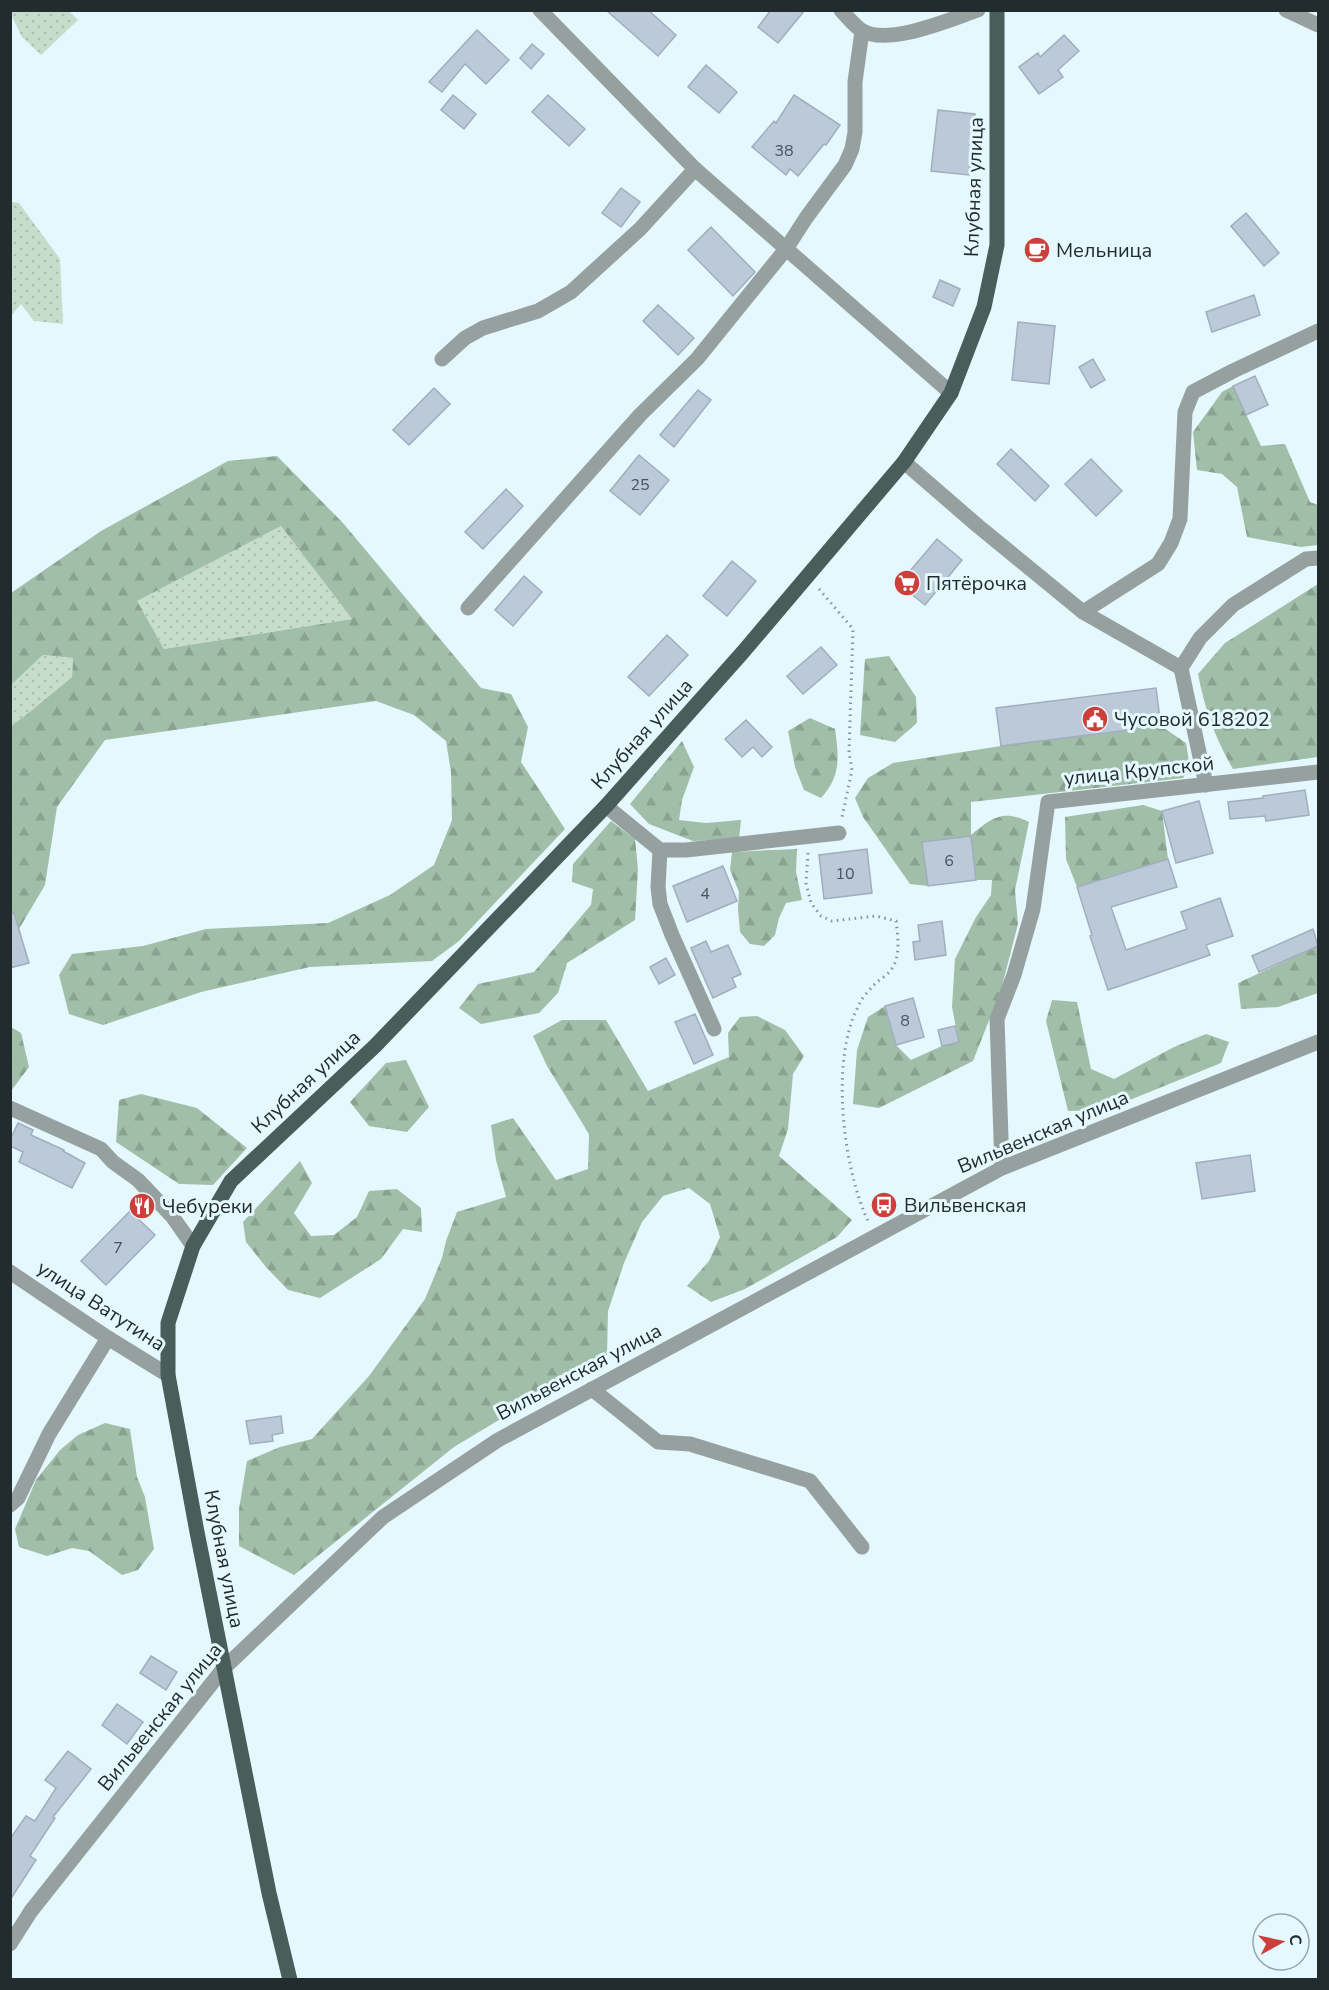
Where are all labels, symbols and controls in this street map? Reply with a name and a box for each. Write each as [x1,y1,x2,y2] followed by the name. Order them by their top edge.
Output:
[958,116,990,258] street label: Клубная улица
[774,140,794,162] house number: 38
[1022,235,1052,265] cafe icon: Мельница
[1056,237,1152,264] place label: Мельница
[630,474,650,496] house number: 25
[892,568,922,598] supermarket icon: Пятёрочка
[926,570,1027,597] place label: Пятёрочка
[585,673,699,795] street label: Клубная улица
[1080,704,1110,734] public building icon: Чусовой 618202
[1114,706,1270,733] place label: Чусовой 618202
[1063,750,1215,792] street label: улица Крупской
[944,850,954,872] house number: 6
[835,863,855,885] house number: 10
[700,883,710,905] house number: 4
[900,1010,910,1032] house number: 8
[245,1024,367,1140] street label: Клубная улица
[953,1084,1133,1180] street label: Вильвенская улица
[869,1190,899,1220] bus stop icon: Вильвенская
[127,1191,157,1221] restaurant icon: Чебуреки
[904,1192,1026,1219] place label: Вильвенская
[162,1193,253,1220] place label: Чебуреки
[113,1237,123,1259] house number: 7
[32,1254,170,1358] street label: улица Ватутина
[492,1317,666,1427] street label: Вильвенская улица
[197,1488,251,1630] street label: Клубная улица
[92,1637,228,1797] street label: Вильвенская улица
[1251,1912,1311,1972] north arrow
[1283,1933,1307,1947] text: С

